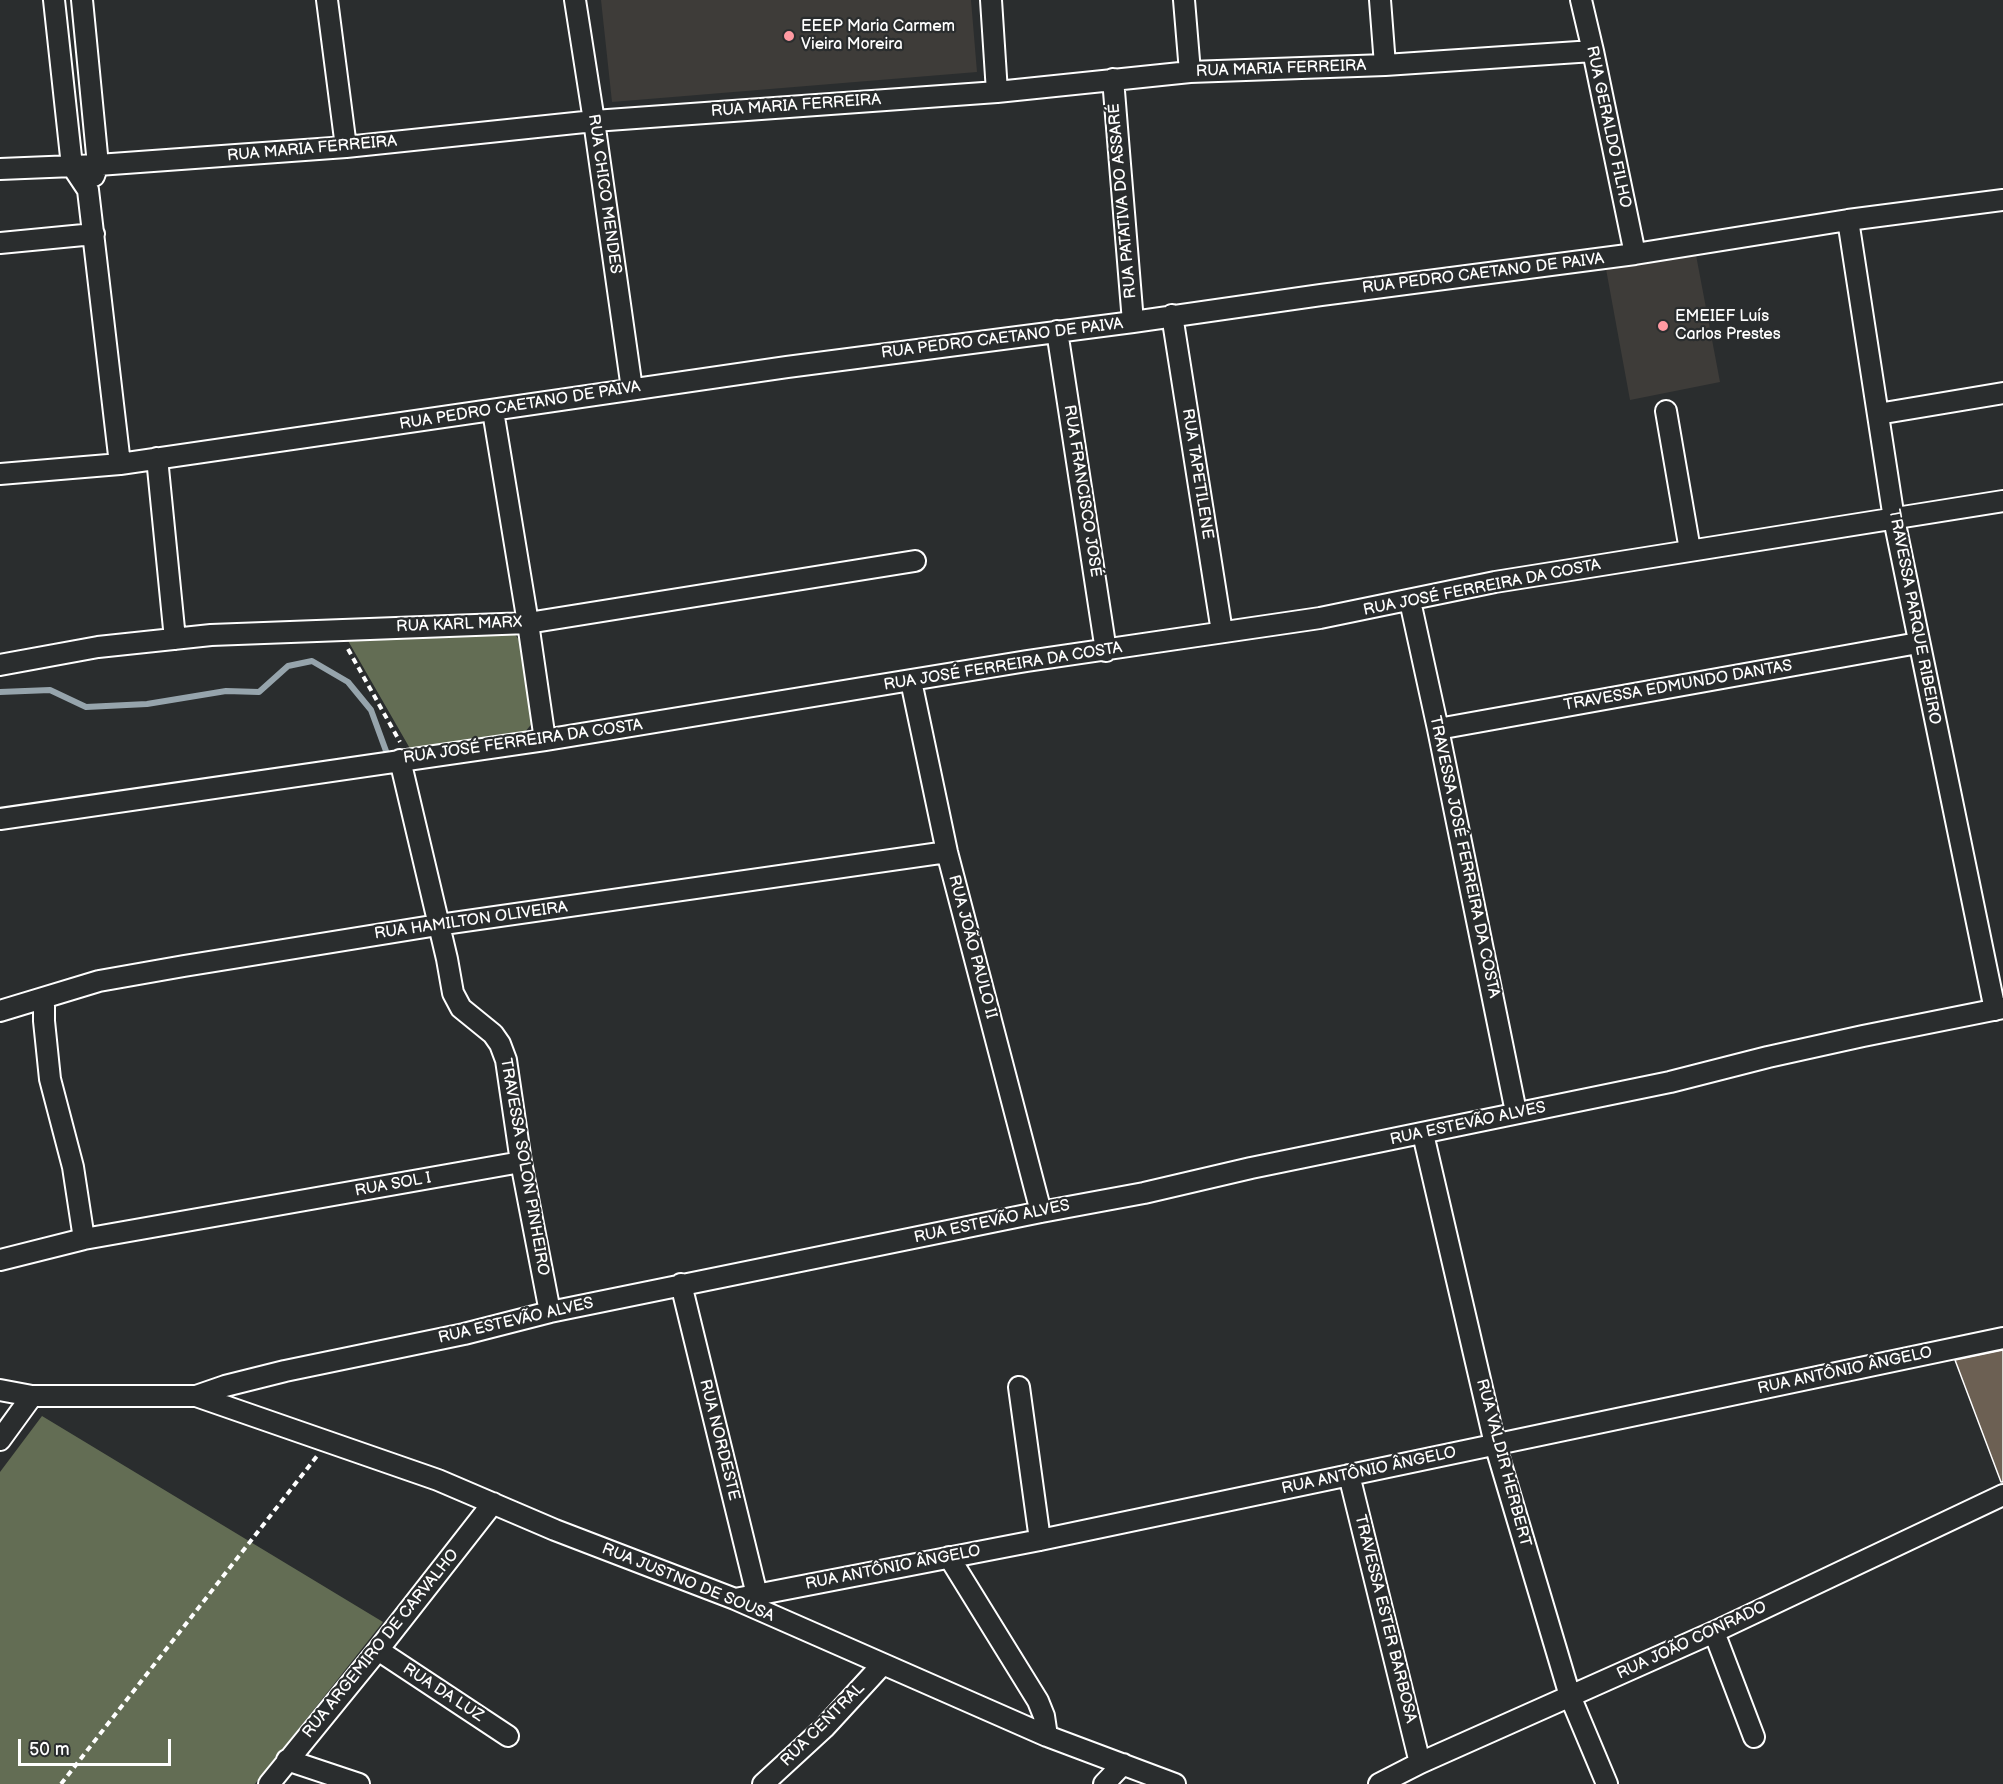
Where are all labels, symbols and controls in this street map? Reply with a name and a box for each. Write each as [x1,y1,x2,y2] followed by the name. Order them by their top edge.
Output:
[801,17,955,55] place label: EEEP Maria Carmem Vieira Moreira
[782,29,796,43] marker: EEEP Maria Carmem Vieira Moreira
[1581,44,1635,210] street label: RUA GERALDO FILHO
[1196,56,1366,82] street label: RUA MARIA FERREIRA
[710,90,882,122] street label: RUA MARIA FERREIRA
[1105,103,1141,299] street label: RUA PATATIVA DO ASSARÉ
[583,113,625,275] street label: RUA CHICO MENDES
[226,132,398,166] street label: RUA MARIA FERREIRA
[1361,250,1605,298] street label: RUA PEDRO CAETANO DE PAIVA
[1675,307,1781,345] place label: EMEIEF Luís Carlos Prestes
[880,315,1124,363] street label: RUA PEDRO CAETANO DE PAIVA
[1656,319,1670,333] marker: EMEIEF Luís Carlos Prestes
[398,377,642,435] street label: RUA PEDRO CAETANO DE PAIVA
[1059,404,1105,578] street label: RUA FRANCISCO JOSÉ
[1177,407,1217,541] street label: RUA TAPETILENE
[1884,508,1944,726] street label: TRAVESSA PARQUE RIBEIRO
[1362,556,1602,620] street label: RUA JOSÉ FERREIRA DA COSTA
[396,613,522,637] street label: RUA KARL MARX
[882,639,1124,695] street label: RUA JOSÉ FERREIRA DA COSTA
[1562,656,1794,716] street label: TRAVESSA EDMUNDO DANTAS
[1425,714,1503,1000] street label: TRAVESSA JOSÉ FERREIRA DA COSTA
[402,716,644,768] street label: RUA JOSÉ FERREIRA DA COSTA
[944,873,1000,1021] street label: RUA JOÃO PAULO II
[373,898,569,944] street label: RUA HAMILTON OLIVEIRA
[495,1057,553,1277] street label: TRAVESSA SOLON PINHEIRO
[1388,1098,1548,1150] street label: RUA ESTEVÃO ALVES
[353,1169,433,1201] street label: RUA SOL I
[912,1196,1072,1248] street label: RUA ESTEVÃO ALVES
[436,1294,596,1348] street label: RUA ESTEVÃO ALVES
[1756,1343,1934,1399] street label: RUA ANTÔNIO ÂNGELO
[695,1377,743,1503] street label: RUA NORDESTE
[1471,1377,1535,1549] street label: RUA VALDIR HERBERT
[1280,1443,1458,1499] street label: RUA ANTÔNIO ÂNGELO
[1350,1513,1420,1725] street label: TRAVESSA ESTER BARBOSA
[599,1540,777,1626] street label: RUA JUSTNO DE SOUSA
[804,1542,982,1594] street label: RUA ANTÔNIO ÂNGELO
[299,1546,463,1742] street label: RUA ARGEMIRO DE CARVALHO
[1614,1598,1770,1684] street label: RUA JOÃO CONRADO
[399,1660,487,1726] street label: RUA DA LUZ
[777,1679,869,1771] street label: RUA CENTRAL
[21,1727,174,1765] scale bar
[29,1739,70,1760] text: 50 m

